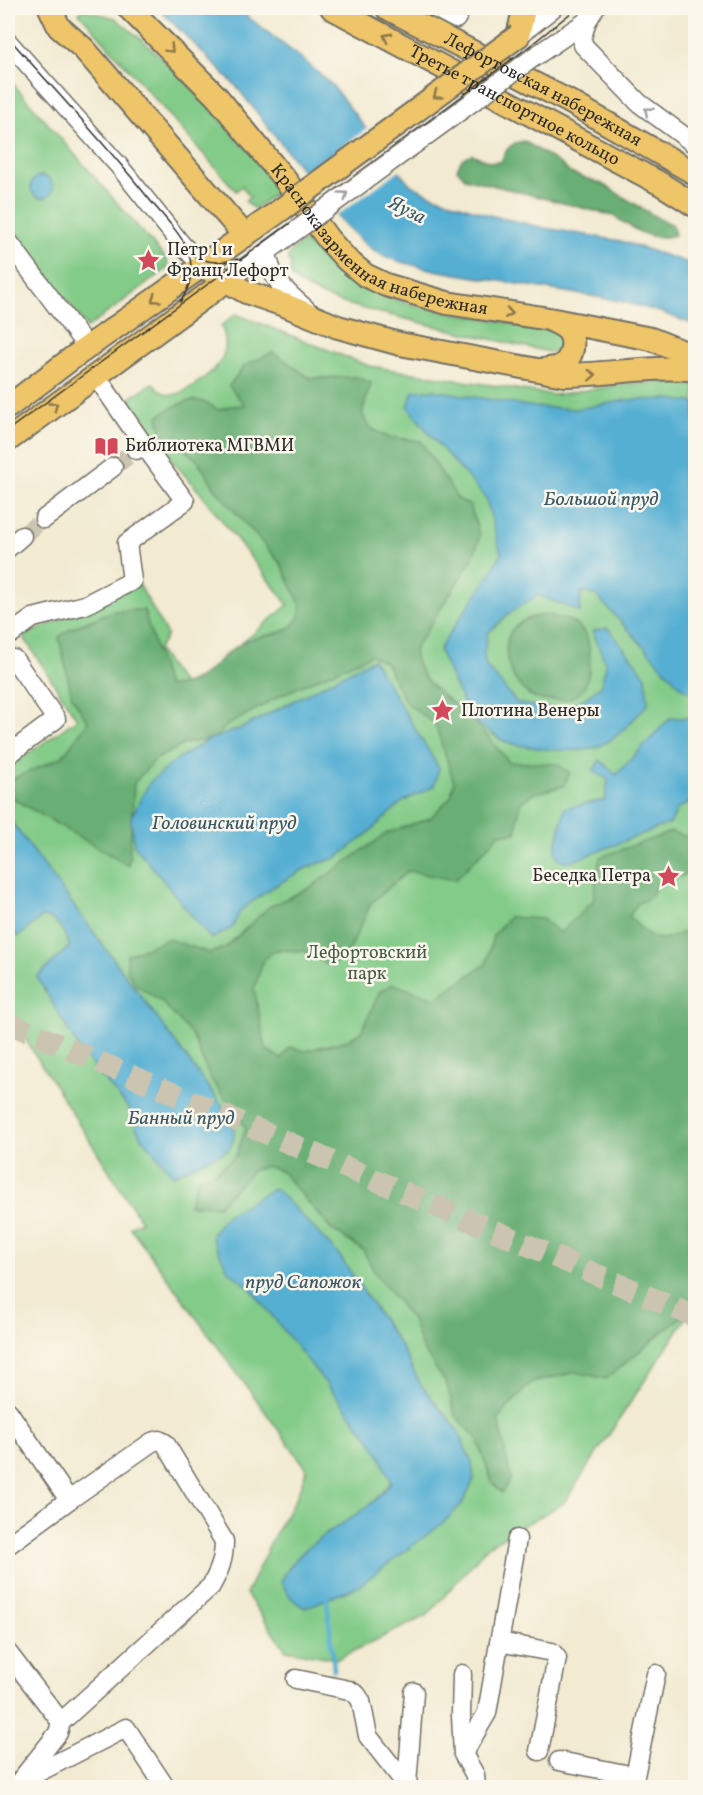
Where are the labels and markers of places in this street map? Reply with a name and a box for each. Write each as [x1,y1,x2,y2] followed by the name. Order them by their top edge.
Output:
[167,238,289,284] place label: Петр I и Франц Лефорт
[136,247,162,273] place icon: Петр I и Франц Лефорт
[94,433,120,459] library icon: Библиотека МГВМИ
[125,434,294,459] place label: Библиотека МГВМИ
[430,698,456,724] place icon: Плотина Венеры
[461,699,600,724] place label: Плотина Венеры
[656,863,682,889] place icon: Беседка Петра
[532,864,651,889] place label: Беседка Петра

